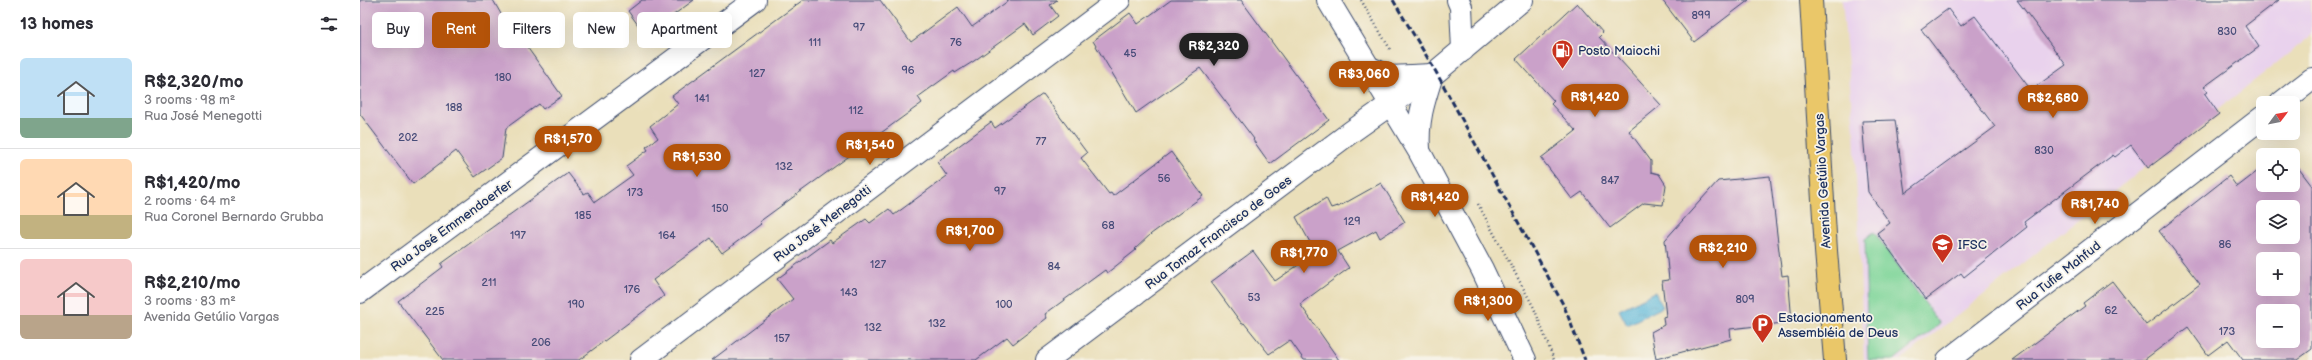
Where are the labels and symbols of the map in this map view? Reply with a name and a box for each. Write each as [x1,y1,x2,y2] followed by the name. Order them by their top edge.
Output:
[1691,9,1711,22] house number: 899
[853,21,865,34] house number: 97
[2217,25,2237,38] house number: 830
[1177,33,1251,67] pin: R$2,320
[809,36,821,49] house number: 111
[950,36,962,49] house number: 76
[1550,37,1576,70] fuel station icon: Posto Maiochi
[1578,43,1660,59] place label: Posto Maiochi
[1123,47,1137,60] house number: 45
[1327,61,1401,95] pin: R$3,060
[901,64,915,77] house number: 96
[749,67,766,80] house number: 127
[494,71,512,84] house number: 180
[1558,84,1632,118] pin: R$1,420
[2016,85,2090,119] pin: R$2,680
[694,92,710,105] house number: 141
[2256,96,2300,140] north arrow
[445,101,463,114] house number: 188
[848,104,864,117] house number: 112
[1811,112,1835,249] street label: Avenida Getúlio Vargas
[531,126,605,160] pin: R$1,570
[398,131,418,144] house number: 202
[833,132,907,166] pin: R$1,540
[1036,135,1047,148] house number: 77
[660,144,734,178] pin: R$1,530
[2034,144,2054,157] house number: 830
[775,160,793,173] house number: 132
[1142,172,1296,293] street label: Rua Tomaz Francisco de Goes
[1157,172,1171,185] house number: 56
[1601,174,1620,187] house number: 847
[388,176,516,275] street label: Rua José Emmendoerfer
[771,182,875,266] street label: Rua José Menegotti
[1398,184,1472,218] pin: R$1,420
[994,185,1006,198] house number: 97
[627,186,643,199] house number: 173
[2058,191,2132,225] pin: R$1,740
[711,202,729,215] house number: 150
[575,209,591,222] house number: 185
[1343,215,1361,228] house number: 129
[933,218,1007,252] pin: R$1,700
[1101,219,1115,232] house number: 68
[510,229,527,242] house number: 197
[658,229,676,242] house number: 164
[1929,231,1955,264] school or university icon: IFSC
[1686,235,1760,269] pin: R$2,210
[1958,237,1987,253] place label: IFSC
[2013,238,2104,314] street label: Rua Tufie Mahfud
[2218,238,2232,251] house number: 86
[1267,240,1341,274] pin: R$1,770
[870,258,887,271] house number: 127
[1047,260,1061,273] house number: 84
[482,276,496,289] house number: 211
[624,283,640,296] house number: 176
[840,286,858,299] house number: 143
[1451,288,1525,322] pin: R$1,300
[1247,291,1261,304] house number: 53
[1735,293,1755,306] house number: 809
[567,298,585,311] house number: 190
[995,298,1013,311] house number: 100
[2104,304,2118,317] house number: 62
[425,305,445,318] house number: 225
[1778,310,1899,341] place label: Estacionamento Assembléia de Deus
[1749,311,1775,344] parking icon: Estacionamento Assembléia de Deus
[928,317,946,330] house number: 132
[864,321,882,334] house number: 132
[2219,325,2235,338] house number: 173
[774,332,791,345] house number: 157
[531,336,551,349] house number: 206

